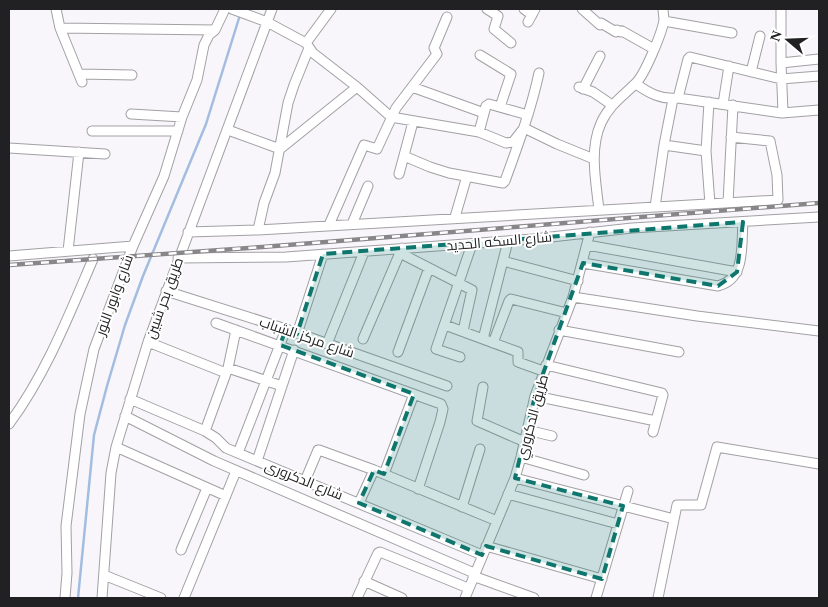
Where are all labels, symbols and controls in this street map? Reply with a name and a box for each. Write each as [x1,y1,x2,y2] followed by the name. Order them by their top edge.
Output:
[763,15,813,65] north arrow
[767,29,785,43] text: N
[446,229,553,255] street label: شارع السكه الحديد
[93,253,137,339] street label: شارع وابور النور
[143,256,187,341] street label: طريق بحر شبين
[257,314,356,362] street label: شارع مركز الشباب
[514,373,555,462] street label: طريق الدكروري
[262,458,345,504] street label: شارع الدكرورى

